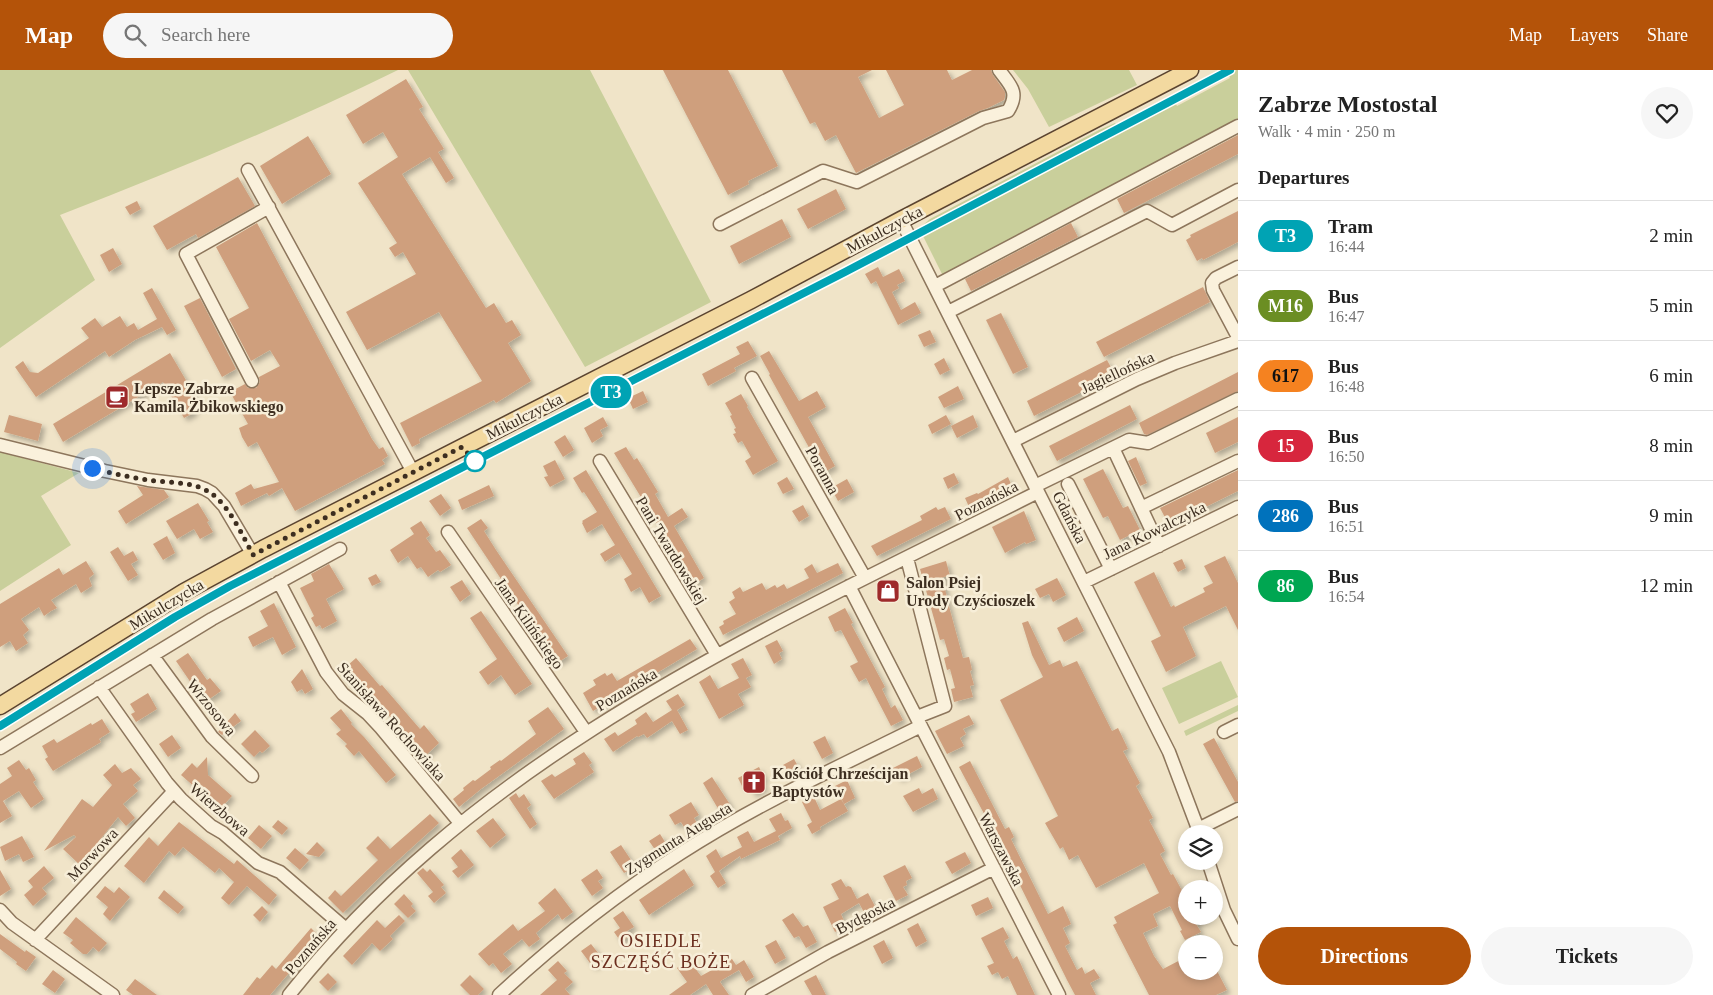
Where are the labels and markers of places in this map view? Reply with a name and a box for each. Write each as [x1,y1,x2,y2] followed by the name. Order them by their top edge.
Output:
[134,380,284,416] place label: Lepsze Zabrze Kamila Żbikowskiego
[104,384,130,410] cafe icon: Lepsze Zabrze Kamila Żbikowskiego
[464,450,486,472] unlabelled marker
[906,574,1035,610] place label: Salon Psiej Urody Czyścioszek
[875,578,901,604] shop icon: Salon Psiej Urody Czyścioszek
[772,765,909,801] place label: Kościół Chrześcijan Baptystów
[741,769,767,795] church icon: Kościół Chrześcijan Baptystów

